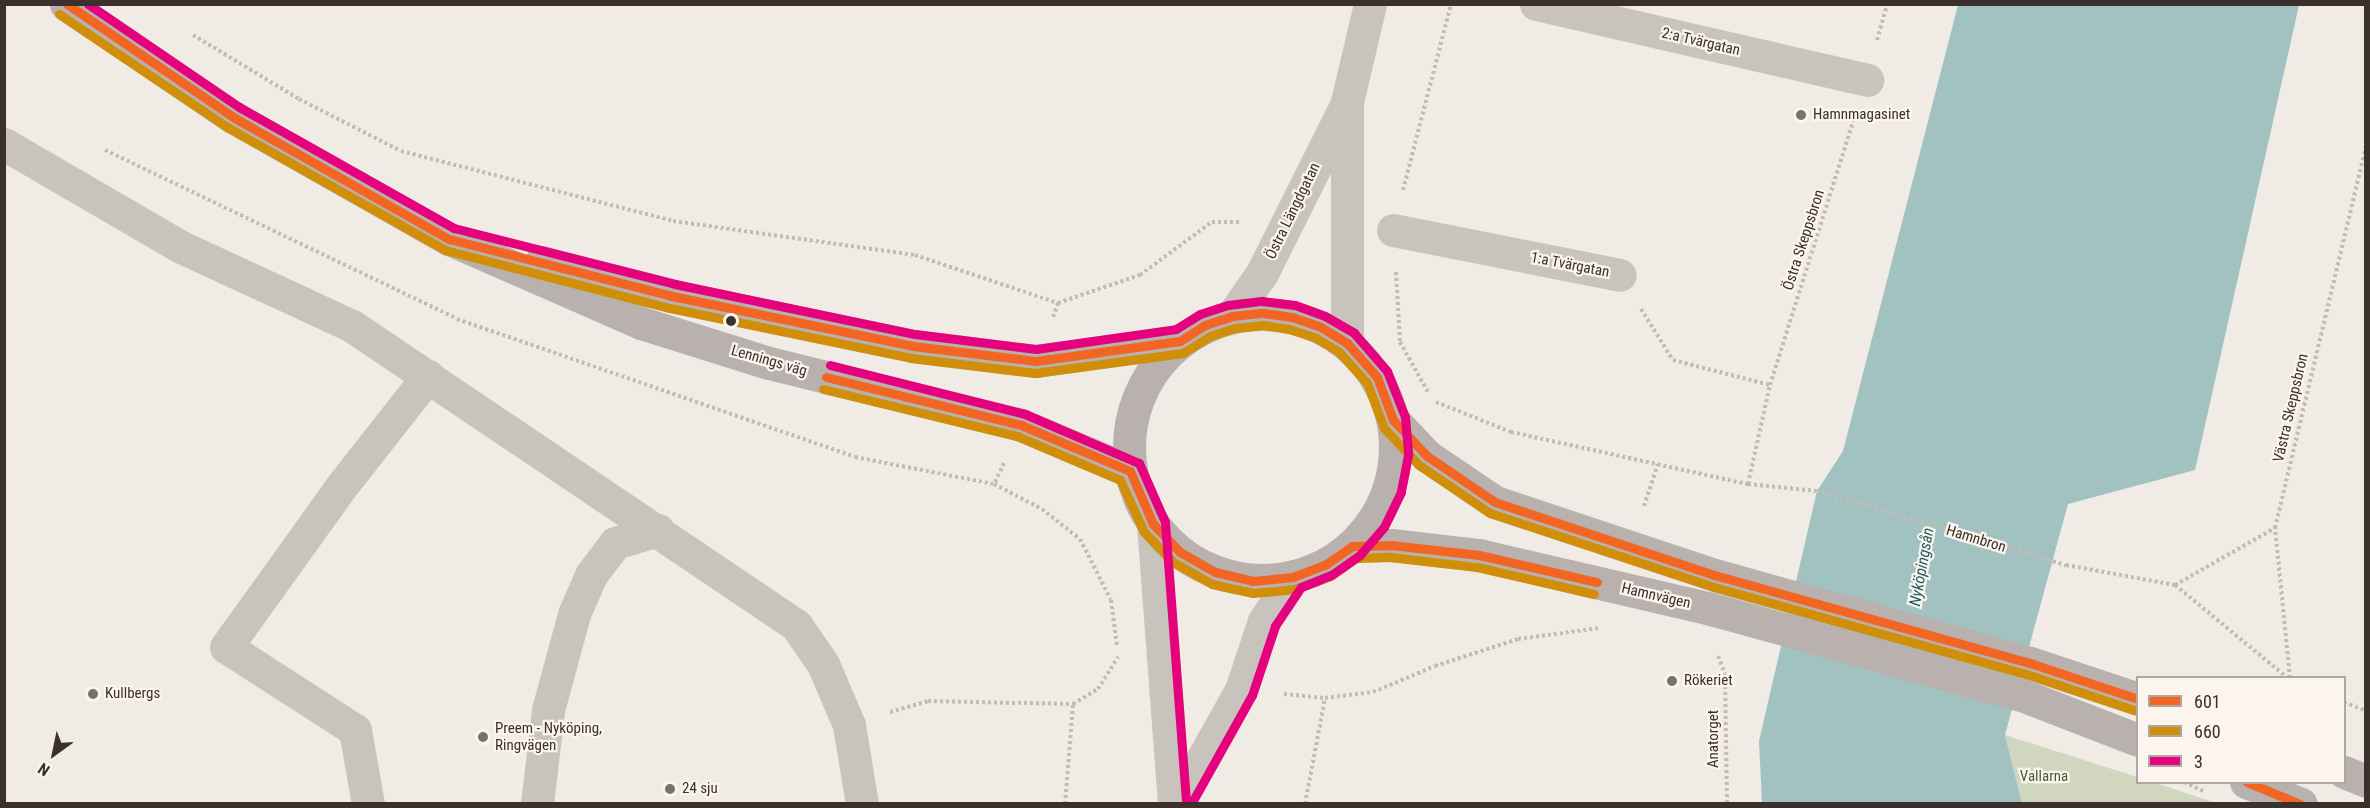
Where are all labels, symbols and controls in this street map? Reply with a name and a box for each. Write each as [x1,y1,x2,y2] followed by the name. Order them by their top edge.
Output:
[1660,24,1742,60] street label: 2:a Tvärgatan
[1813,106,1910,124] place label: Hamnmagasinet
[1794,108,1808,122] marker: Hamnmagasinet
[1262,160,1324,262] street label: Östra Längdgatan
[1779,187,1829,293] street label: Östra Skeppsbron
[1529,249,1611,281] street label: 1:a Tvärgatan
[725,315,737,327] unlabelled marker
[729,342,809,380] street label: Lennings väg
[2270,352,2312,464] street label: Västra Skeppsbron
[1944,521,2008,557] street label: Hamnbron
[1906,526,1938,608] water label: Nyköpingsån
[1620,579,1692,613] street label: Hamnvägen
[1684,672,1733,690] place label: Rökeriet
[1665,674,1679,688] marker: Rökeriet
[2136,676,2346,784] legend
[105,685,160,703] place label: Kullbergs
[86,687,100,701] marker: Kullbergs
[2194,691,2221,712] text: 601
[1705,710,1723,768] street label: Anatorget
[495,719,602,754] place label: Preem - Nyköping, Ringvägen
[2194,721,2221,742] text: 660
[24,724,84,784] north arrow
[476,730,490,744] marker: Preem - Nyköping, Ringvägen
[2194,751,2203,772] text: 3
[35,759,53,780] text: N
[2020,768,2068,786] park label: Vallarna
[682,780,718,798] place label: 24 sju
[663,782,677,796] marker: 24 sju

